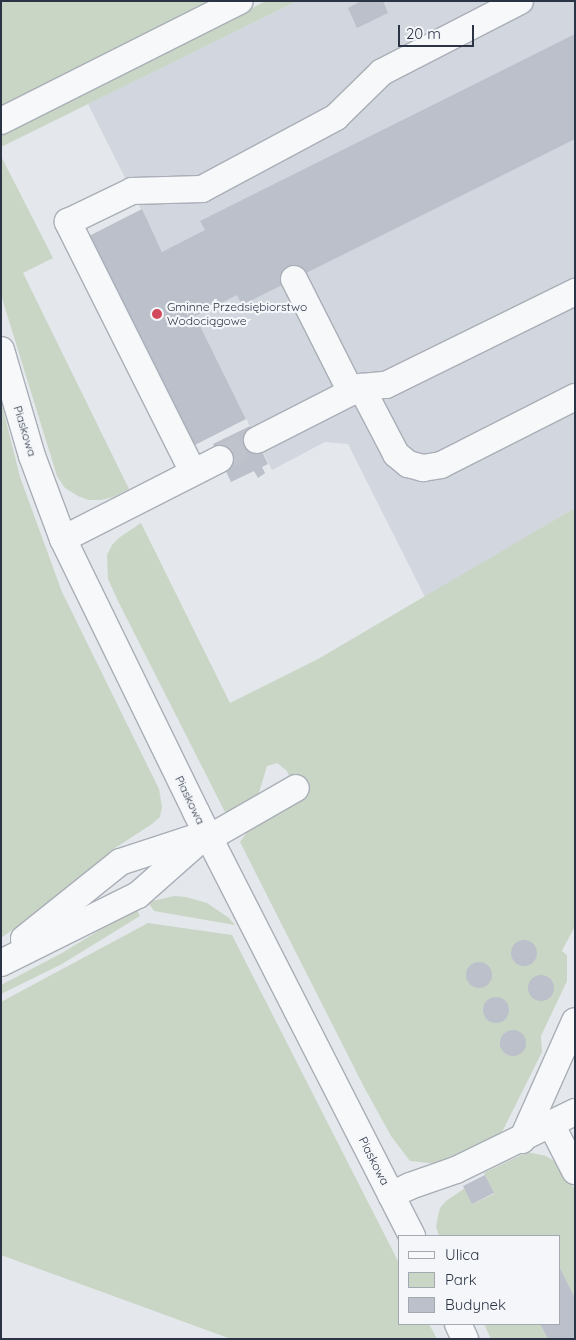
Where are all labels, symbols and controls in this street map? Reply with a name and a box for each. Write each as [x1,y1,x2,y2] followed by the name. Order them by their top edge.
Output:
[401,15,477,47] scale bar
[406,24,441,43] text: 20 m
[167,300,307,328] place label: Gminne Przedsiębiorstwo Wodociągowe
[151,308,163,320] marker: Gminne Przedsiębiorstwo Wodociągowe
[10,404,40,458] street label: Piaskowa
[172,773,208,827] street label: Piaskowa
[356,1134,392,1188] street label: Piaskowa
[398,1235,561,1325] legend
[445,1245,479,1264] text: Ulica
[445,1270,477,1289] text: Park
[445,1295,506,1314] text: Budynek

